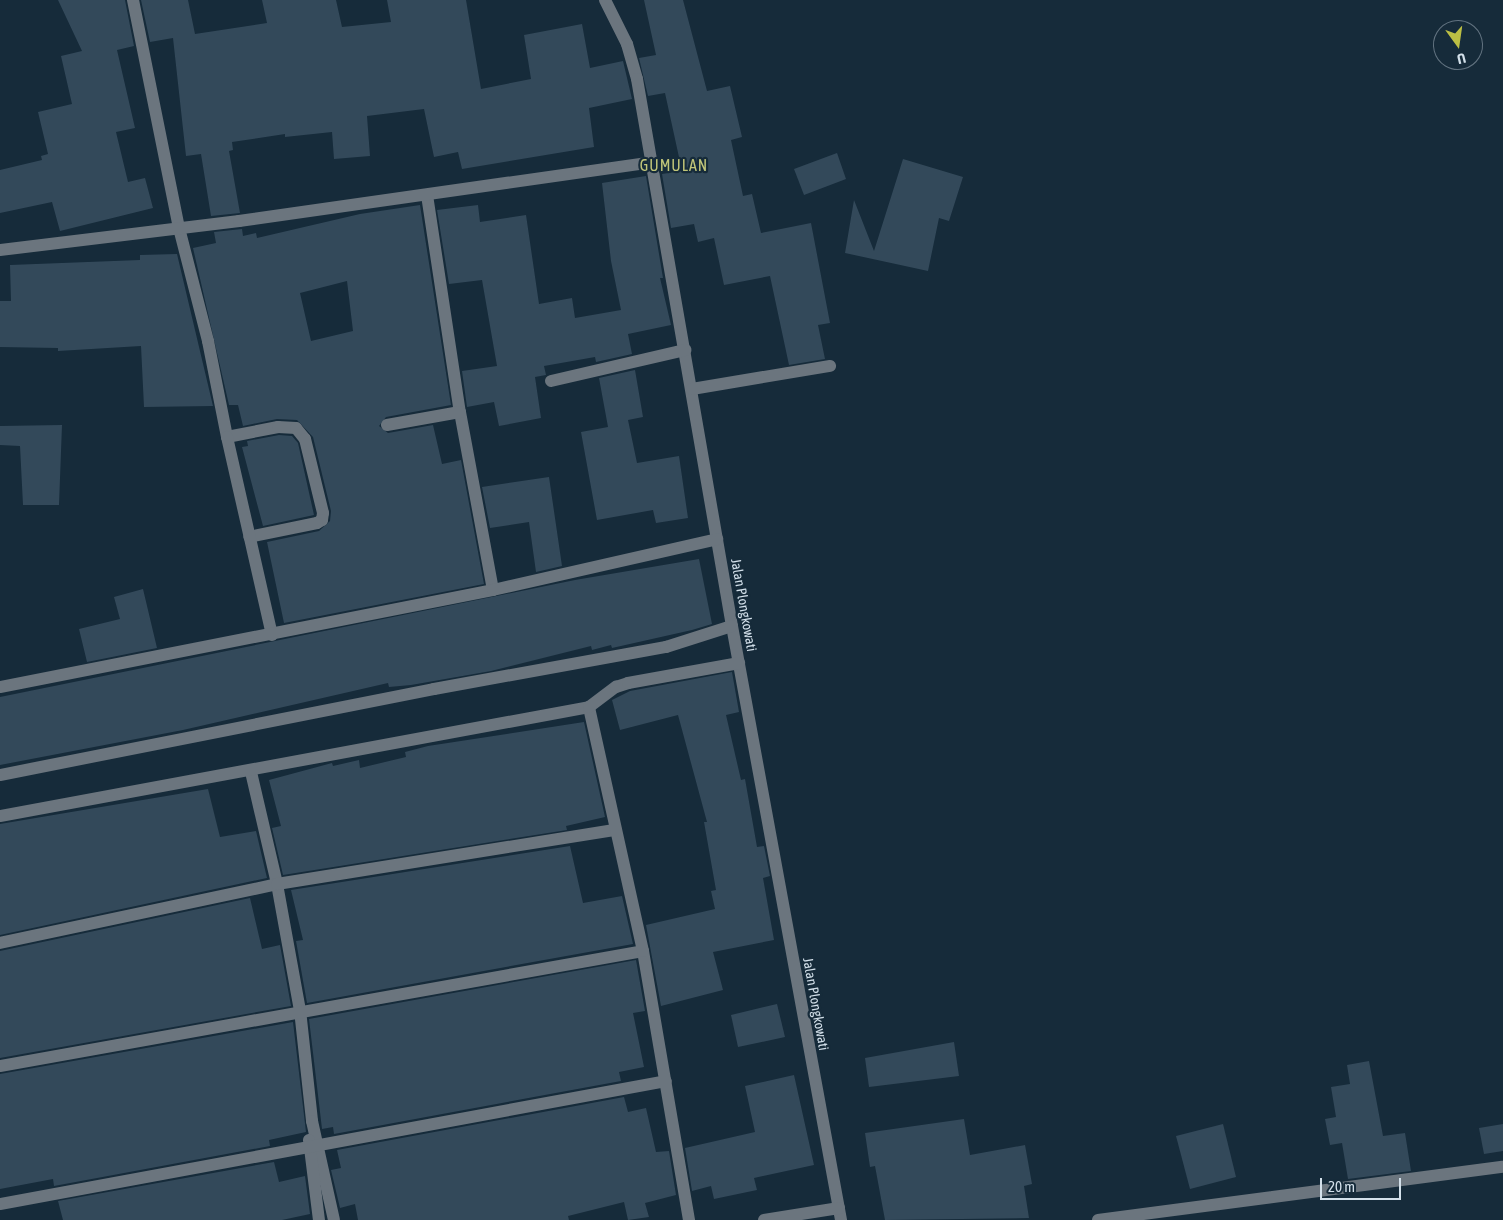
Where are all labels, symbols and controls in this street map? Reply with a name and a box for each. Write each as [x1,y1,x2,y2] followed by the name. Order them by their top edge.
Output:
[1433,20,1483,70] north arrow
[1455,50,1467,67] text: U
[639,155,709,175] district label: GUMULAN
[728,557,760,653] street label: Jalan Plongkowati
[800,956,832,1052] street label: Jalan Plongkowati
[1323,1168,1404,1200] scale bar
[1328,1178,1355,1195] text: 20 m

